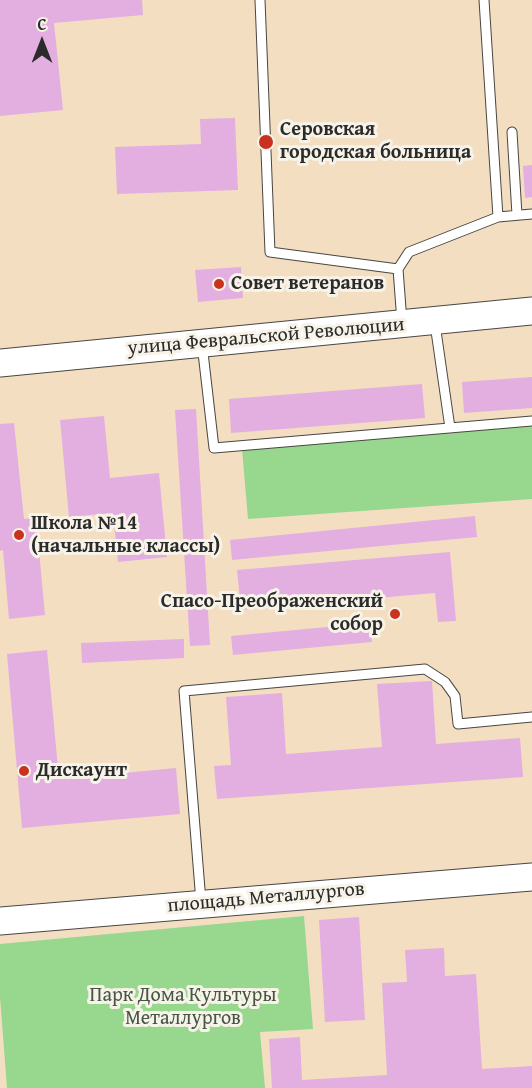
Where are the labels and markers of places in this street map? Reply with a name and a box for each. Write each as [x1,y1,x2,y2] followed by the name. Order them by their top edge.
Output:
[280,118,471,165] place label: Серовская городская больница
[257,133,275,151] marker: Серовская городская больница
[231,272,384,296] place label: Совет ветеранов
[212,277,226,291] marker: Совет ветеранов
[31,512,220,559] place label: Школа №14 (начальные классы)
[12,528,26,542] marker: Школа №14 (начальные классы)
[161,590,383,637] place label: Спасо-Преображенский собор
[388,607,402,621] marker: Спасо-Преображенский собор
[36,759,127,783] place label: Дискаунт
[17,764,31,778] marker: Дискаунт

